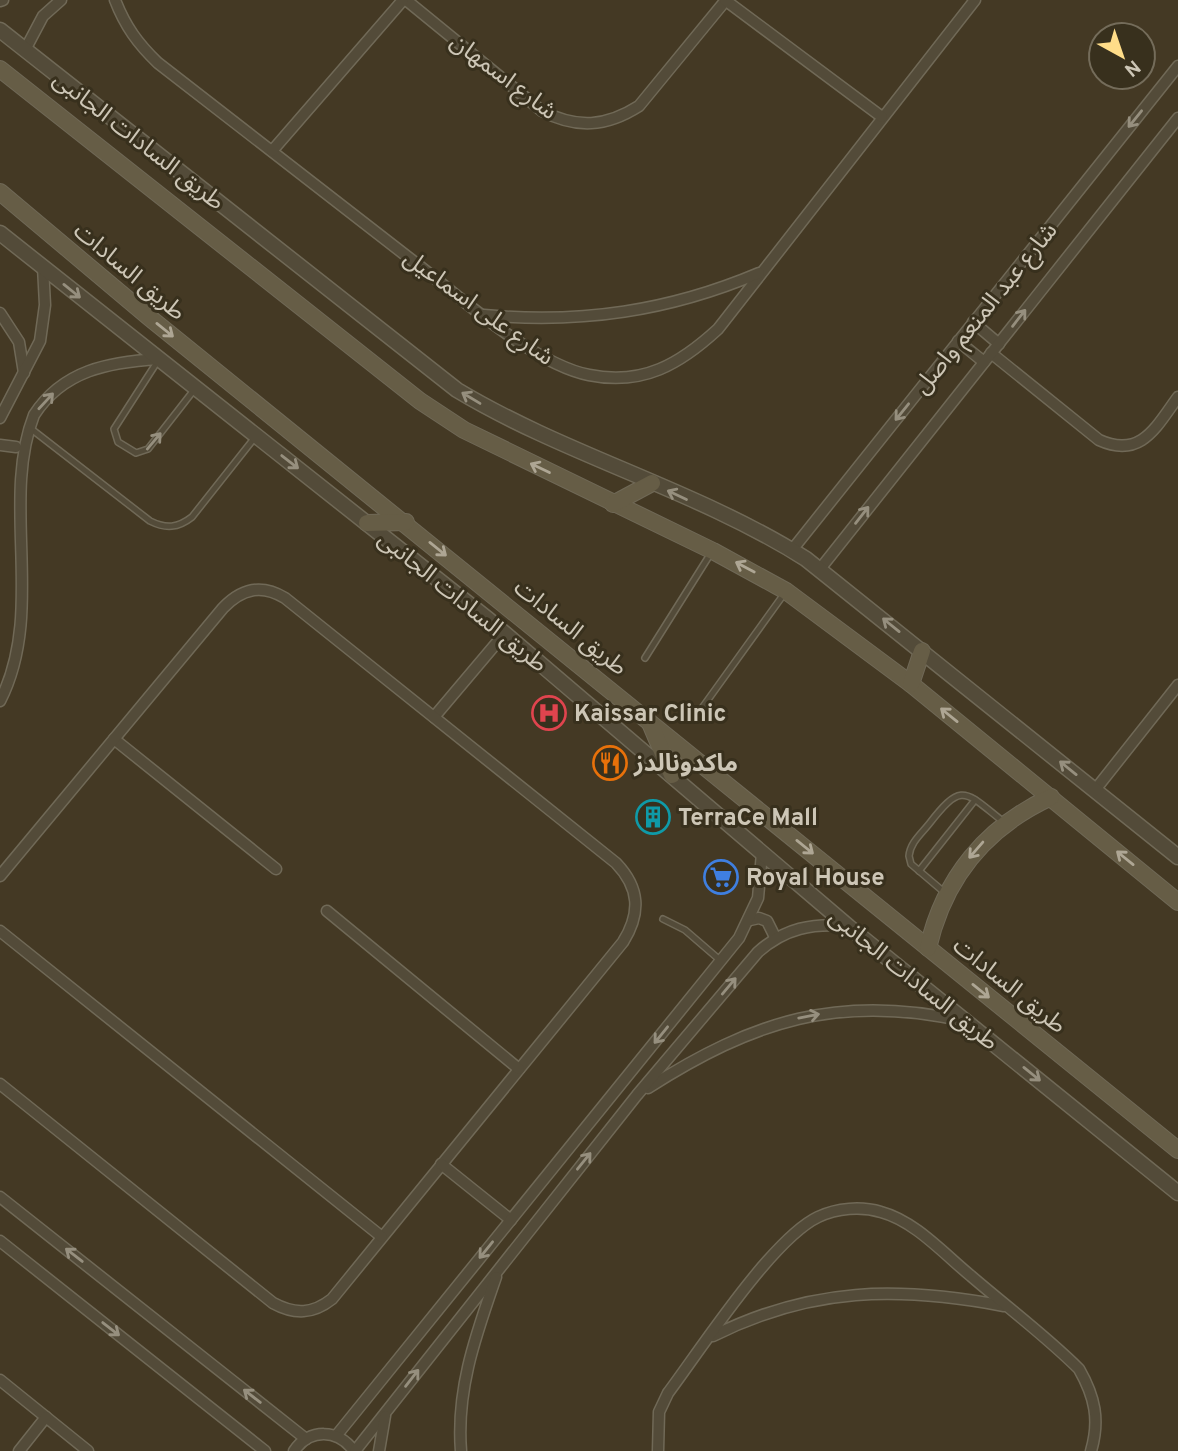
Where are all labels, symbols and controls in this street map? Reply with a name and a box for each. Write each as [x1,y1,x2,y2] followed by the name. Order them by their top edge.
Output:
[1087,21,1157,91] north arrow
[443,28,562,128] street label: شارع اسمهان
[1119,54,1145,81] text: N
[46,65,230,218] street label: طريق السادات الجانبى
[1128,110,1143,128] one-way arrow
[66,217,191,328] street label: طريق السادات
[908,217,1065,401] street label: شارع عبد المنعم واصل
[397,244,559,373] street label: شارع على اسماعيل
[63,283,81,299] one-way arrow
[1011,309,1026,328] one-way arrow
[156,322,174,338] one-way arrow
[461,391,481,405] one-way arrow
[38,392,54,410] one-way arrow
[894,402,910,420] one-way arrow
[145,432,161,450] one-way arrow
[280,455,298,470] one-way arrow
[530,460,551,474] one-way arrow
[667,488,688,501] one-way arrow
[855,507,870,525] one-way arrow
[371,525,553,680] street label: طريق السادات الجانبى
[429,541,447,556] one-way arrow
[735,560,755,574] one-way arrow
[507,574,633,684] street label: طريق السادات
[882,618,900,633] one-way arrow
[530,694,568,732] hospital icon: Kaissar Clinic
[574,700,727,730] place label: Kaissar Clinic
[940,707,958,722] one-way arrow
[591,744,629,782] restaurant icon: ماكدونالدز
[633,750,738,780] place label: ماكدونالدز
[1059,761,1077,776] one-way arrow
[634,798,672,836] building icon: TerraCe Mall
[678,804,818,834] place label: TerraCe Mall
[795,840,813,855] one-way arrow
[968,841,984,859] one-way arrow
[1117,851,1135,866] one-way arrow
[702,858,740,896] supermarket icon: Royal House
[746,864,885,894] place label: Royal House
[822,903,1004,1058] street label: طريق السادات الجانبى
[946,932,1072,1042] street label: طريق السادات
[721,977,737,995] one-way arrow
[972,983,990,999] one-way arrow
[797,1009,820,1023] one-way arrow
[653,1026,668,1044] one-way arrow
[1023,1067,1041,1082] one-way arrow
[577,1153,592,1171] one-way arrow
[479,1241,494,1259] one-way arrow
[65,1248,83,1263] one-way arrow
[101,1321,120,1336] one-way arrow
[404,1369,420,1387] one-way arrow
[244,1389,262,1404] one-way arrow

